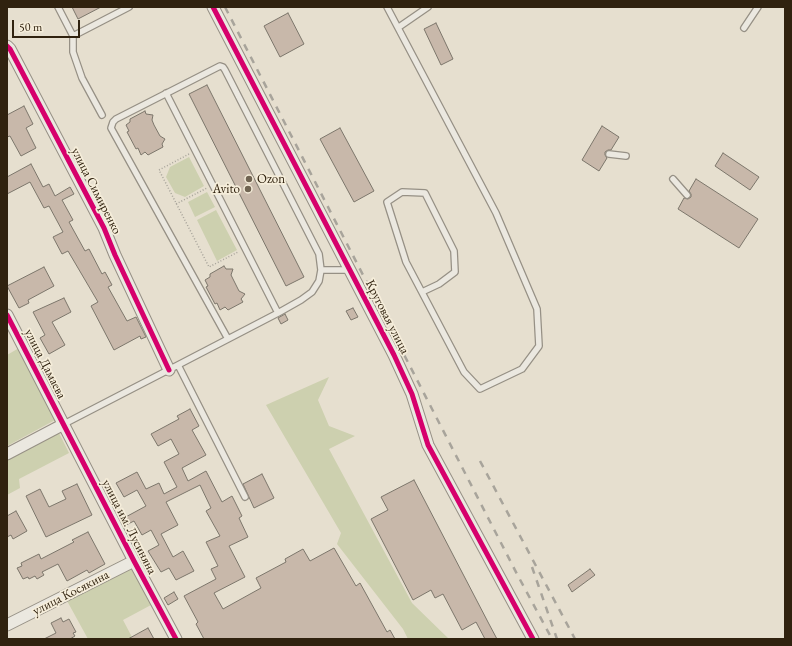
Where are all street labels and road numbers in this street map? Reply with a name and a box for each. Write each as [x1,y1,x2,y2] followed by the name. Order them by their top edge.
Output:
[67,145,125,237] street label: улица Симиренко
[362,277,412,357] street label: Круговая улица
[21,326,69,402] street label: улица Дамаева
[98,477,160,577] street label: улица им. Лусиняна
[30,567,112,619] street label: улица Косякина

